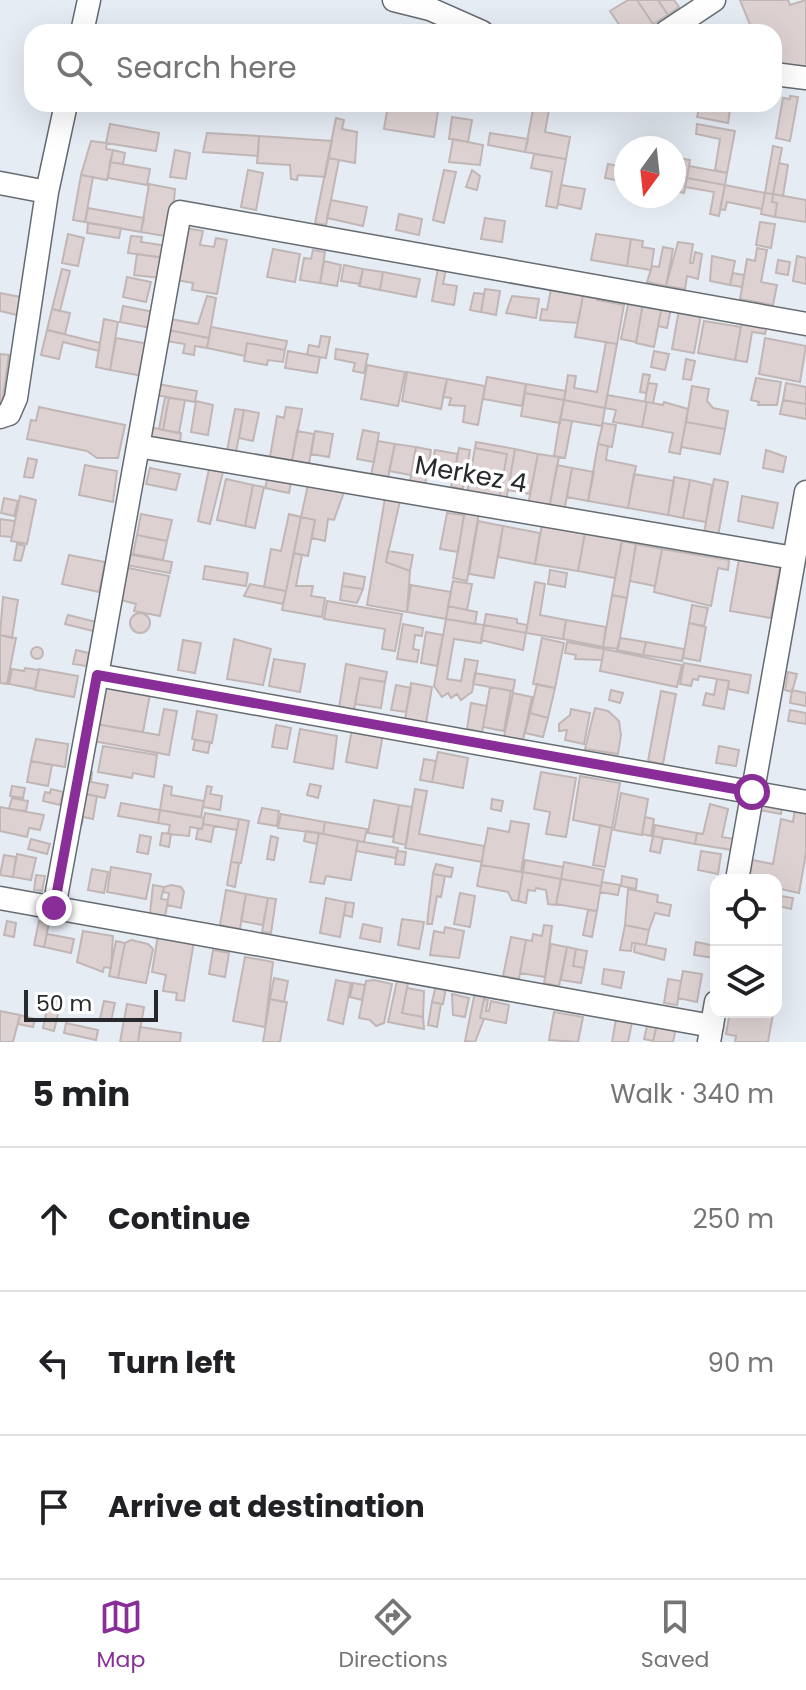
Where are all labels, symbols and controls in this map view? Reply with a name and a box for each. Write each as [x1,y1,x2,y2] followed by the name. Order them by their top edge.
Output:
[24,24,782,112] search box
[52,46,96,90] icon: search
[116,46,297,89] text: Search here
[614,136,686,208] north arrow
[412,446,530,502] street label: Merkez 4
[734,774,770,810] route start
[710,874,782,1018] map controls
[710,874,782,946] button: locate
[36,890,72,926] route end
[710,946,782,1018] button: layers
[24,986,158,1022] scale bar
[36,988,92,1019] text: 50 m
[32,1070,130,1118] text: 5 min
[610,1076,774,1112] text: Walk · 340 m
[32,1197,76,1241] icon: ahead
[108,1197,250,1240] text: Continue
[693,1201,774,1237] text: 250 m
[32,1341,76,1385] icon: left
[108,1341,236,1384] text: Turn left
[708,1345,774,1381] text: 90 m
[32,1485,76,1529] icon: arrive
[108,1485,425,1528] text: Arrive at destination
[97,1595,145,1676] tab: Map
[338,1595,448,1676] tab: Directions
[641,1595,709,1676] tab: Saved

